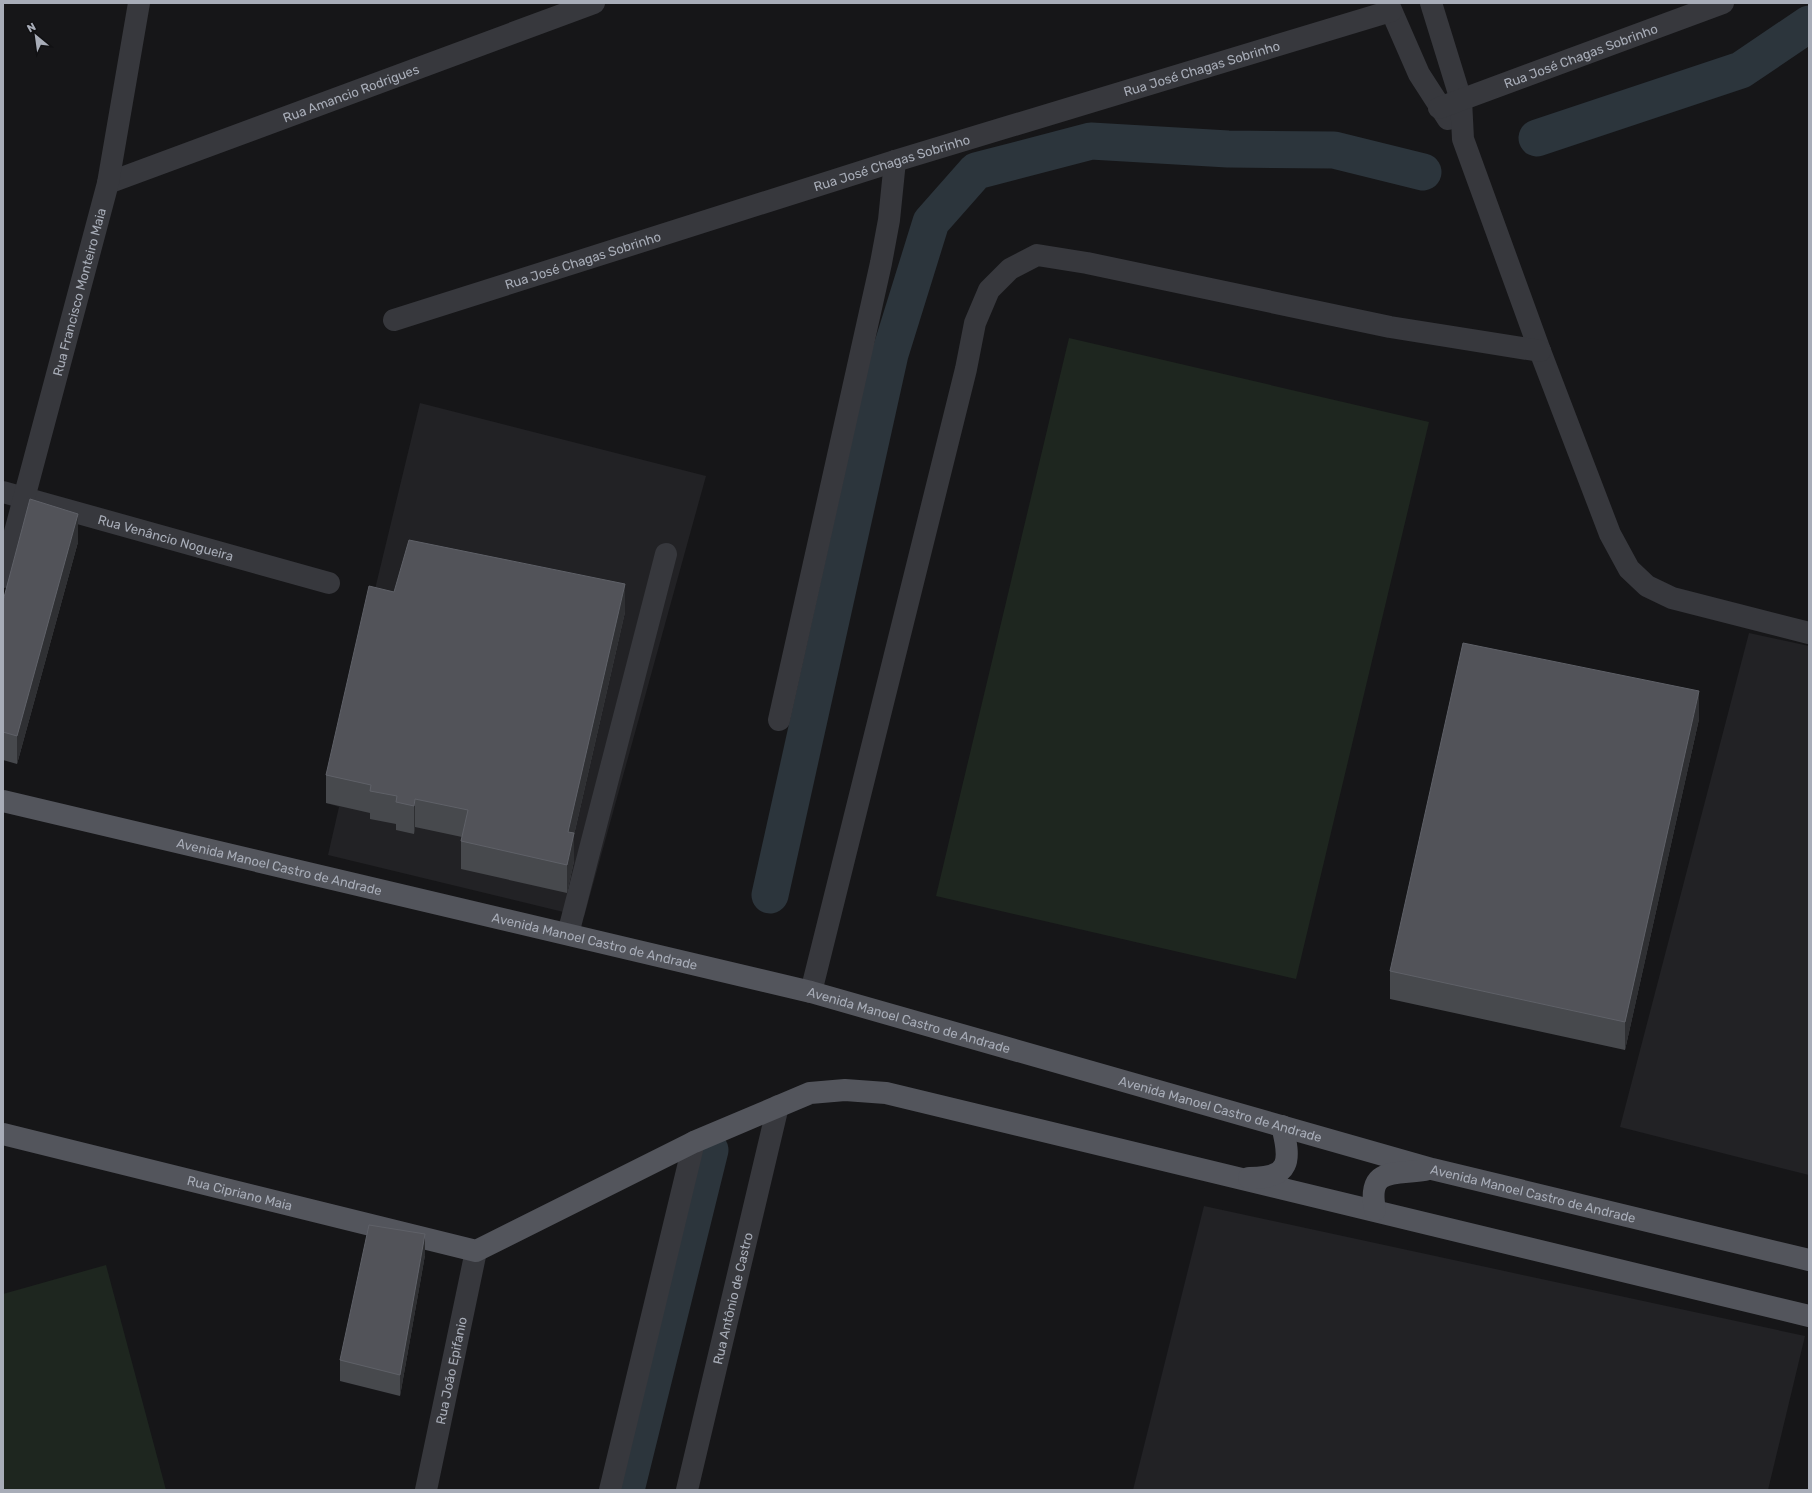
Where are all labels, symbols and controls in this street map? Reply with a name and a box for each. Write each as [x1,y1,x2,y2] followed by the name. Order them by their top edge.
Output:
[16,16,56,56] north arrow
[25,20,38,35] text: N
[1502,21,1660,91] street label: Rua José Chagas Sobrinho
[1122,38,1282,99] street label: Rua José Chagas Sobrinho
[281,61,422,126] street label: Rua Amancio Rodrigues
[812,132,972,194] street label: Rua José Chagas Sobrinho
[50,206,109,378] street label: Rua Francisco Monteiro Maia
[503,229,663,292] street label: Rua José Chagas Sobrinho
[96,512,235,564] street label: Rua Venâncio Nogueira
[175,835,383,898] street label: Avenida Manoel Castro de Andrade
[490,910,699,973] street label: Avenida Manoel Castro de Andrade
[805,984,1012,1056] street label: Avenida Manoel Castro de Andrade
[1117,1073,1324,1145] street label: Avenida Manoel Castro de Andrade
[1429,1162,1637,1226] street label: Avenida Manoel Castro de Andrade
[186,1173,294,1213] street label: Rua Cipriano Maia
[710,1231,756,1366] street label: Rua Antônio de Castro
[433,1315,470,1426] street label: Rua João Epifanio

